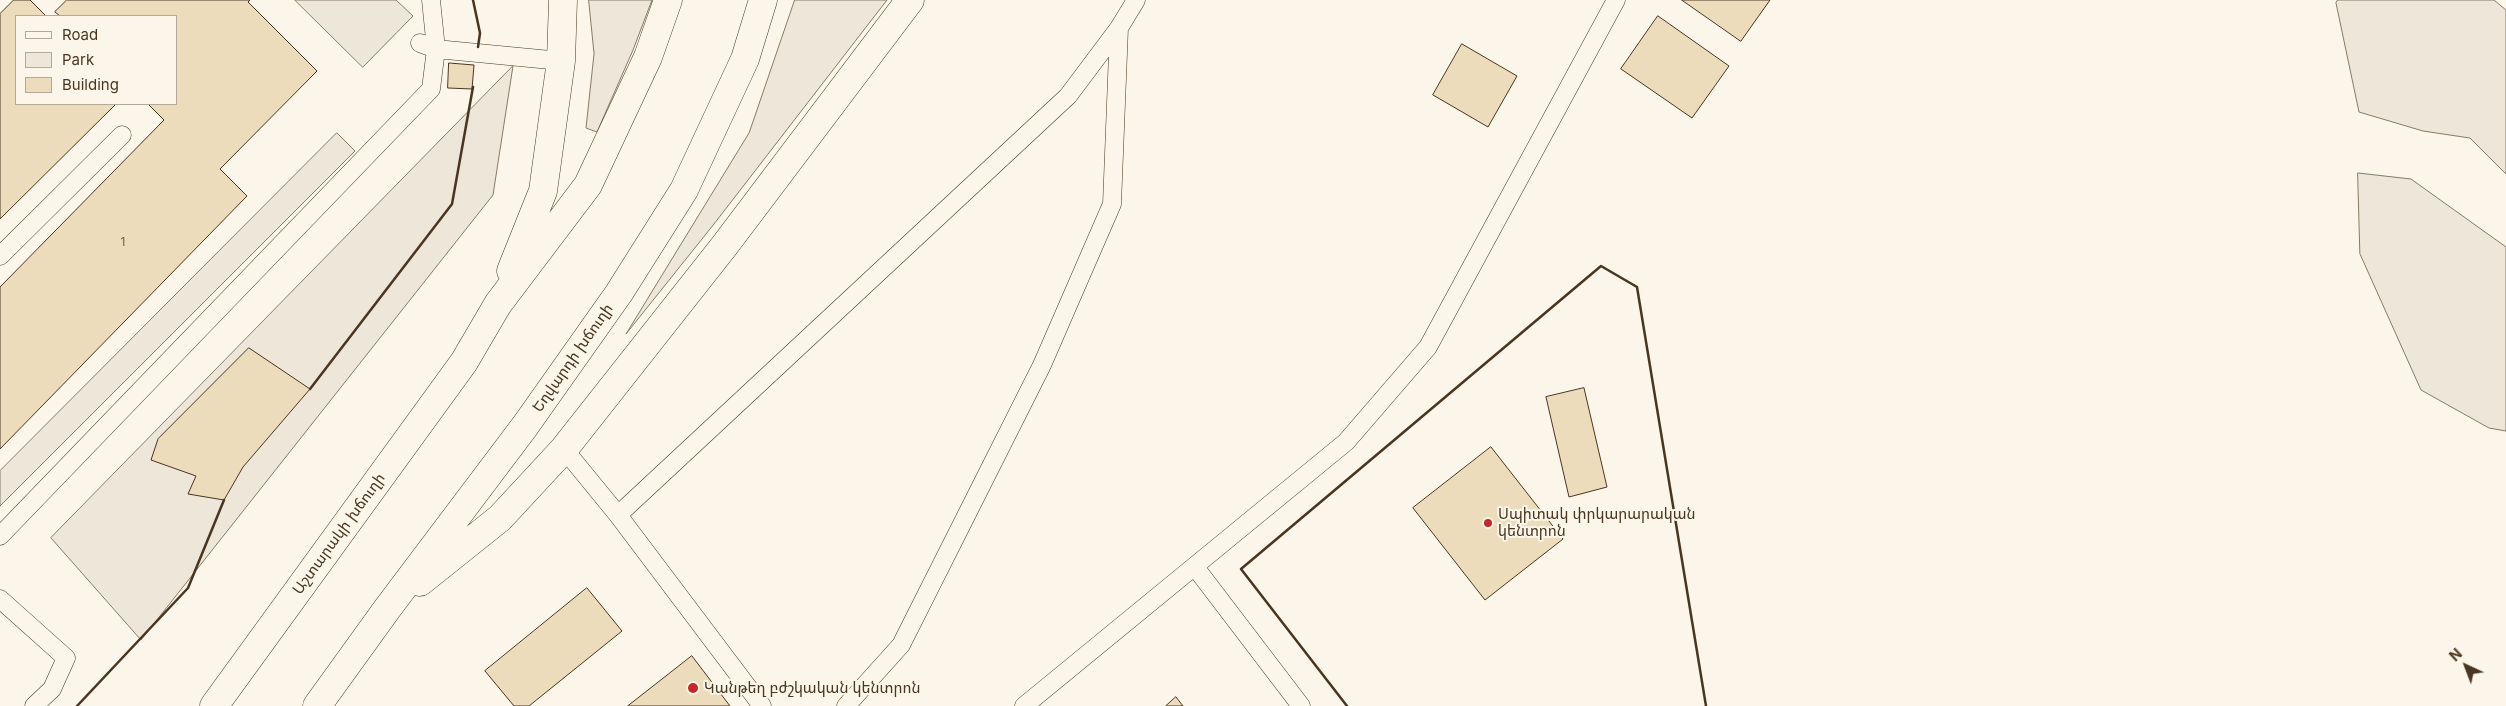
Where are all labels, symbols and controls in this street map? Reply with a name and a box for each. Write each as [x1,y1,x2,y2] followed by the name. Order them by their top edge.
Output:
[15,15,178,105] legend
[62,25,98,44] text: Road
[62,50,94,69] text: Park
[62,75,119,94] text: Building
[121,235,125,249] house number: 1
[529,300,617,416] street label: Եղվարդի խճուղի
[289,470,389,598] street label: Աշտարակի խճուղի
[1498,505,1695,540] place label: Սպիտակ փրկարարական կենտրոն
[1482,517,1494,529] marker: Սպիտակ փրկարարական կենտրոն
[2441,641,2491,691] north arrow
[2446,645,2465,665] text: N
[704,679,920,697] place label: Կանթեղ բժշկական կենտրոն
[686,681,700,695] marker: Կանթեղ բժշկական կենտրոն

